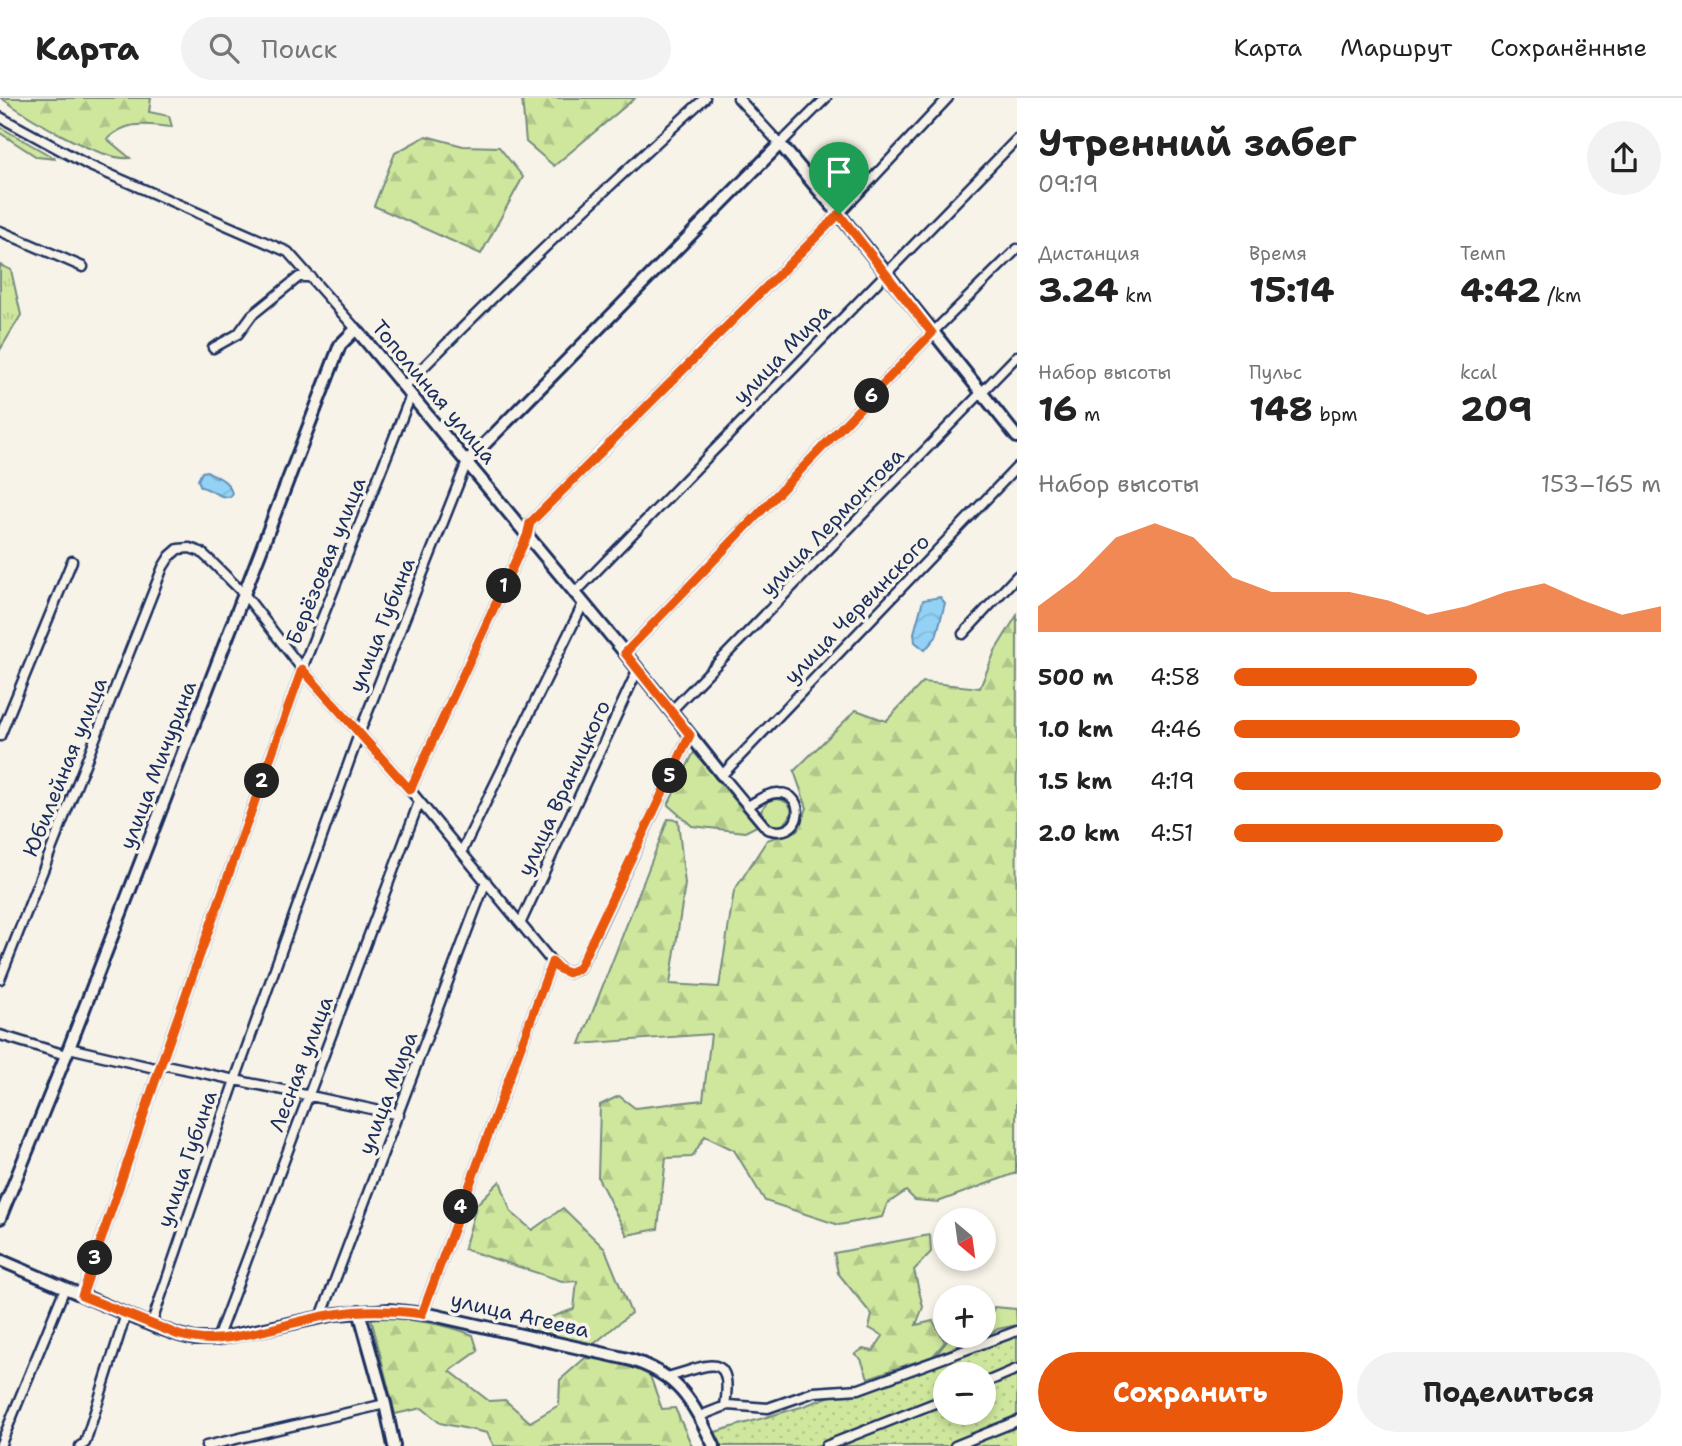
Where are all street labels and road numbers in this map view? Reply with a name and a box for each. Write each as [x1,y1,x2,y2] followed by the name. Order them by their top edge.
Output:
[727,298,837,410] street label: улица Мира
[365,314,503,470] street label: Тополиная улица
[754,442,910,602] street label: улица Лермонтова
[280,473,372,649] street label: Берёзовая улица
[778,528,936,690] street label: улица Червинского
[342,554,422,696] street label: улица Губина
[16,673,114,861] street label: Юбилейная улица
[113,677,203,853] street label: улица Мичурина
[511,696,617,880] street label: улица Враницкого
[262,992,340,1136] street label: Лесная улица
[352,1028,424,1158] street label: улица Мира
[151,1087,223,1231] street label: улица Губина
[448,1285,592,1345] street label: улица Агеева

